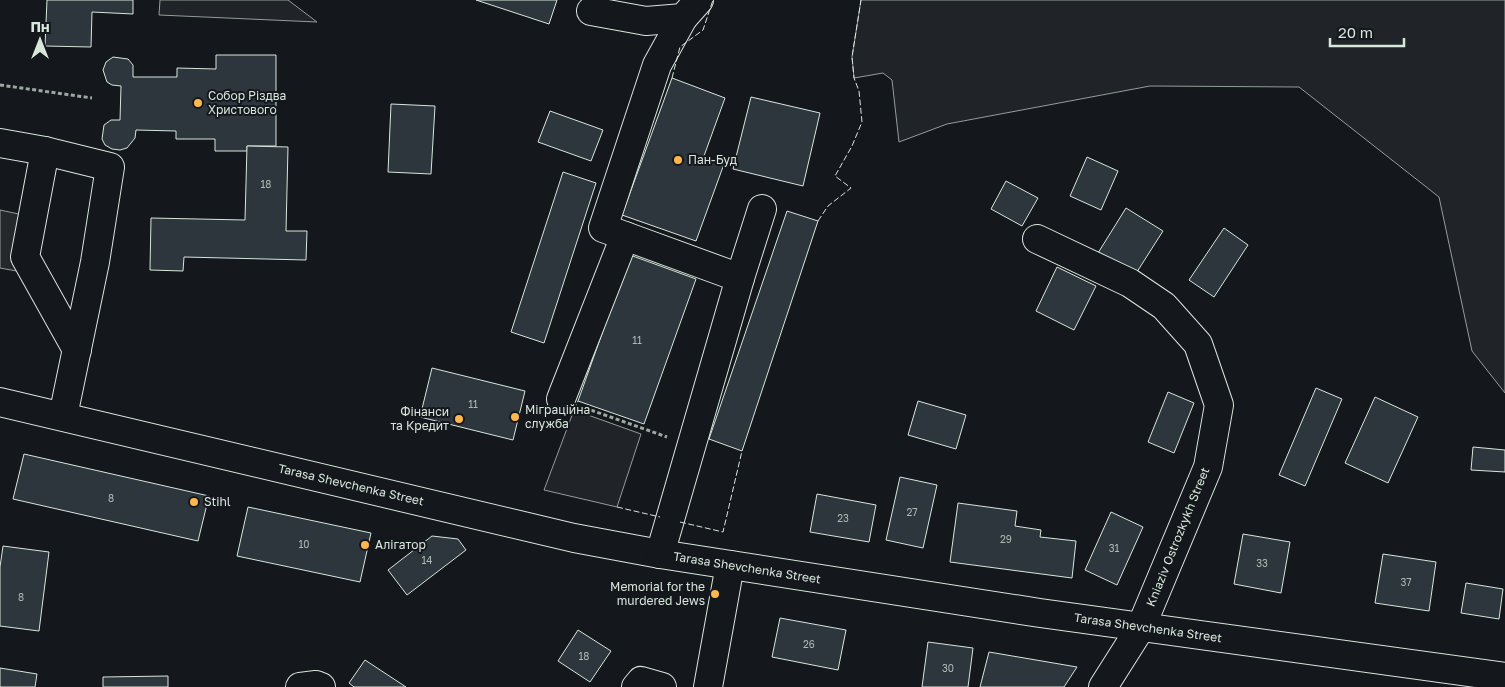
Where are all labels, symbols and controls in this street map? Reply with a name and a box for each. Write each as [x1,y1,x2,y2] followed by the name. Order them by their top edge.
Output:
[15,15,65,65] north arrow
[1330,15,1404,47] scale bar
[30,18,50,35] text: Пн
[1338,23,1373,41] text: 20 m
[208,88,286,117] place label: Собор Різдва Христового
[192,97,204,109] marker: Собор Різдва Христового
[688,152,737,167] place label: Пан-Буд
[672,154,684,166] marker: Пан-Буд
[261,178,271,190] house number: 18
[632,334,642,346] house number: 11
[468,398,478,410] house number: 11
[525,402,590,431] place label: Міграційна служба
[390,404,449,433] place label: Фінанси та Кредит
[509,411,521,423] marker: Міграційна служба
[453,413,465,425] marker: Фінанси та Кредит
[277,460,426,509] street label: Tarasa Shevchenka Street
[1143,465,1212,609] street label: Kniaziv Ostrozkykh Street
[108,492,114,504] house number: 8
[204,494,231,509] place label: Stihl
[188,496,200,508] marker: Stihl
[906,506,918,518] house number: 27
[837,512,849,524] house number: 23
[1000,533,1012,545] house number: 29
[375,537,426,552] place label: Алігатор
[298,538,310,550] house number: 10
[359,539,371,551] marker: Алігатор
[1109,542,1119,554] house number: 31
[672,548,822,587] street label: Tarasa Shevchenka Street
[422,554,432,566] house number: 14
[1256,557,1268,569] house number: 33
[1400,576,1412,588] house number: 37
[610,579,705,608] place label: Memorial for the murdered Jews
[709,588,721,600] marker: Memorial for the murdered Jews
[18,591,24,603] house number: 8
[1073,610,1223,645] street label: Tarasa Shevchenka Street
[803,638,815,650] house number: 26
[579,650,589,662] house number: 18
[942,662,954,674] house number: 30

